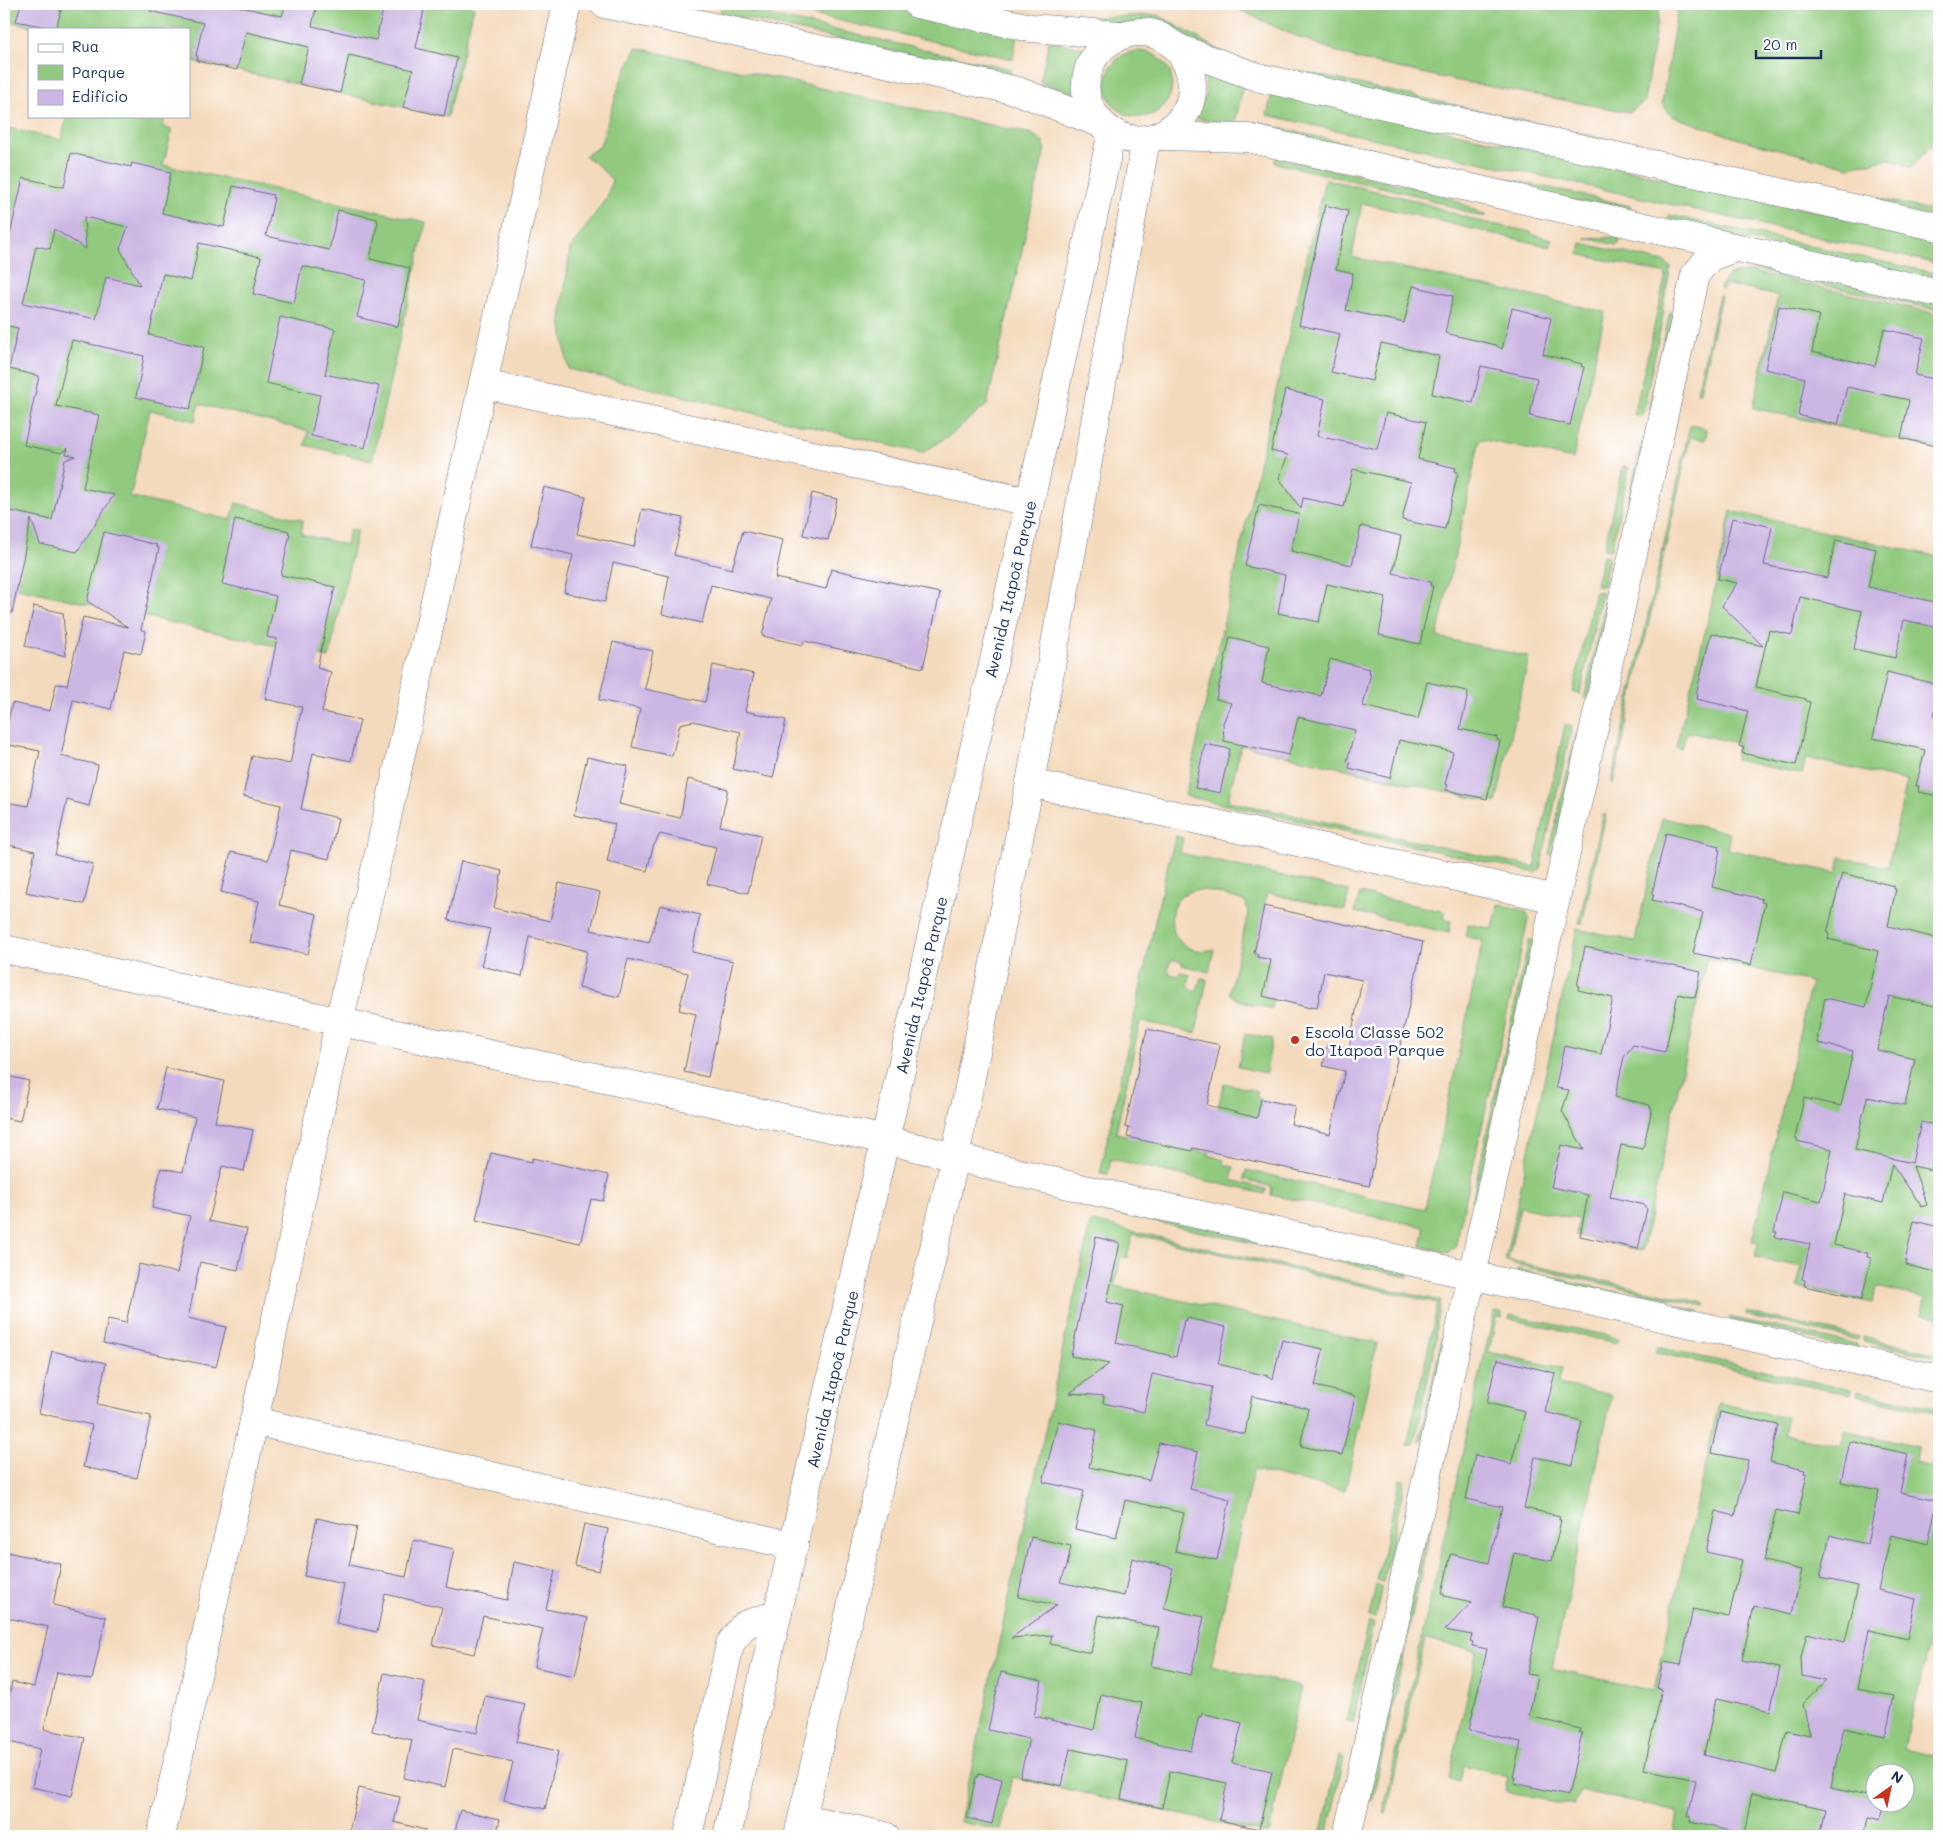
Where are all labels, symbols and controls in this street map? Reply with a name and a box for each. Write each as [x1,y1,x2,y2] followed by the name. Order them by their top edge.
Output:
[28,28,190,118] legend
[1756,28,1820,60] scale bar
[1763,34,1797,54] text: 20 m
[72,36,99,56] text: Rua
[72,62,125,82] text: Parque
[72,86,128,106] text: Edifício
[979,498,1041,680] street label: Avenida Itapoã Parque
[890,894,952,1076] street label: Avenida Itapoã Parque
[1305,1021,1445,1060] place label: Escola Classe 502 do Itapoã Parque
[1289,1034,1301,1046] marker: Escola Classe 502 do Itapoã Parque
[801,1288,863,1470] street label: Avenida Itapoã Parque
[1866,1762,1916,1812] north arrow
[1888,1766,1907,1788] text: N

